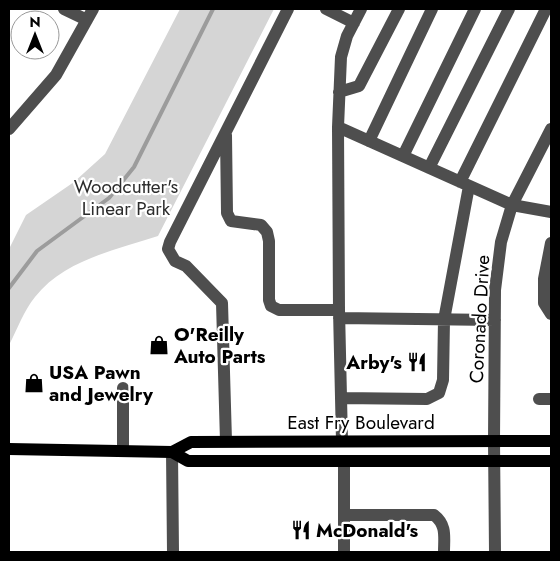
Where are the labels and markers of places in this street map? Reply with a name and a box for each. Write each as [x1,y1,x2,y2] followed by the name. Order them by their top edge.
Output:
[173,321,266,370] place label: O'Reilly Auto Parts
[148,334,170,356] shop icon: O'Reilly Auto Parts
[345,349,402,376] place label: Arby's
[406,351,428,373] restaurant icon: Arby's
[49,359,154,408] place label: USA Pawn and Jewelry
[23,372,45,394] shop icon: USA Pawn and Jewelry
[316,517,418,544] place label: McDonald's
[290,519,312,541] restaurant icon: McDonald's

